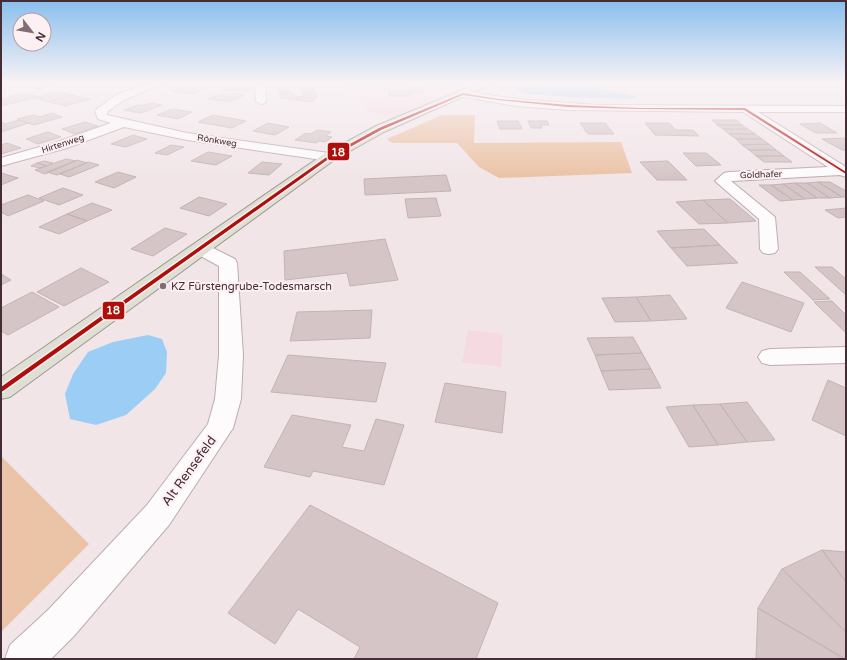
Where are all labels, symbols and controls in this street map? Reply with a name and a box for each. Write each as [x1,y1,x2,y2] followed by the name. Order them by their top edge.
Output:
[12,12,52,52] north arrow
[32,30,48,44] text: N
[40,132,86,156] street label: Hirtenweg
[196,132,238,150] street label: Rönkweg
[327,142,350,161] line badge: 18
[331,146,345,159] text: 18
[740,169,783,181] street label: Goldhafer
[171,280,332,293] place label: KZ Fürstengrube-Todesmarsch
[158,281,168,291] marker: KZ Fürstengrube-Todesmarsch
[102,301,125,320] line badge: 18
[106,304,120,317] text: 18
[158,433,220,509] street label: Alt Rensefeld

